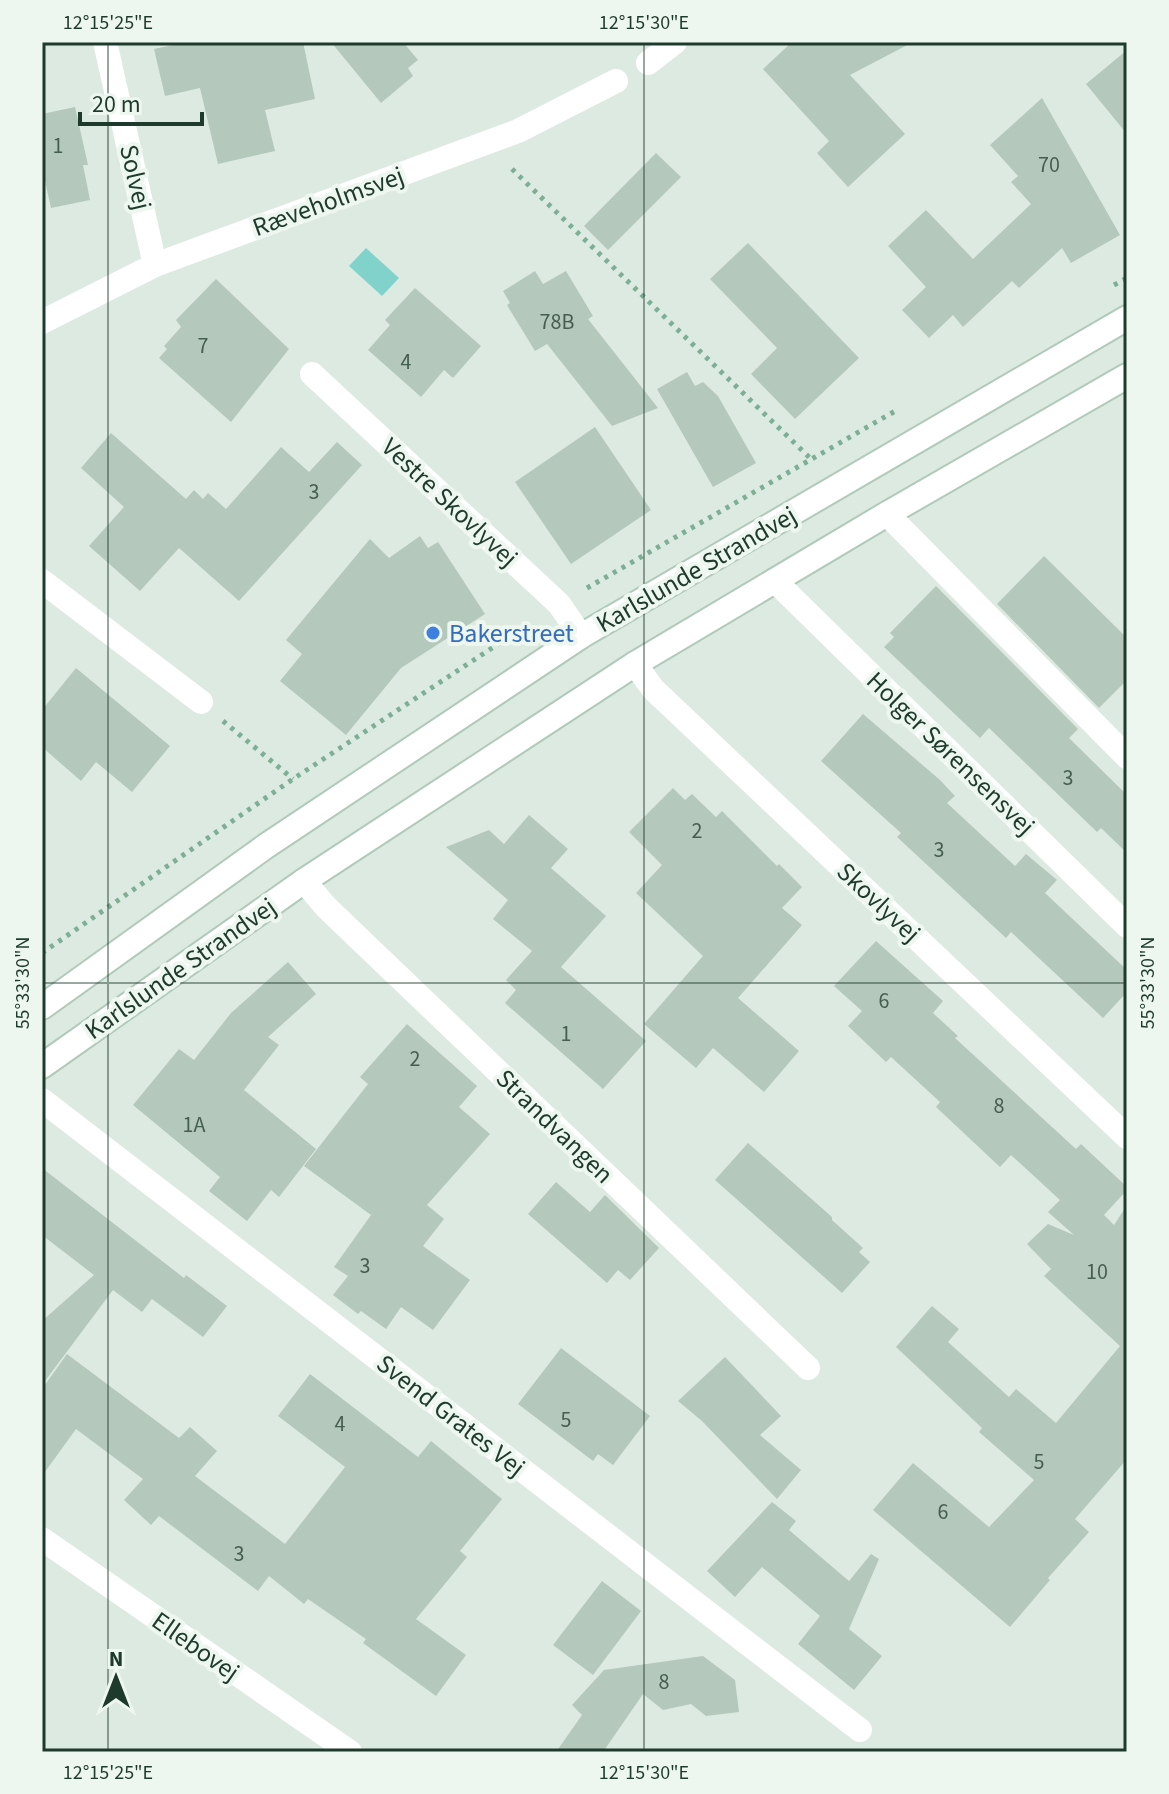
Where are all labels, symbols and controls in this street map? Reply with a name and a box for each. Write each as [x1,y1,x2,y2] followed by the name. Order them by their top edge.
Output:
[63,9,153,37] text: 12°15'25"E
[599,9,689,37] text: 12°15'30"E
[80,76,202,126] scale bar
[92,87,141,122] text: 20 m
[53,130,63,162] house number: 1
[110,141,161,213] street label: Solvej
[1038,149,1060,181] house number: 70
[247,157,409,246] street label: Ræveholmsvej
[540,306,574,338] house number: 78B
[198,330,209,362] house number: 7
[401,346,412,378] house number: 4
[373,429,526,575] street label: Vestre Skovlyvej
[309,476,319,508] house number: 3
[589,497,803,642] street label: Karlslunde Strandvej
[449,615,574,652] place label: Bakerstreet
[424,624,442,642] marker: Bakerstreet
[858,663,1043,844] street label: Holger Sørensensvej
[1063,762,1073,794] house number: 3
[692,815,702,847] house number: 2
[934,834,944,866] house number: 3
[829,854,929,951] street label: Skovlyvej
[77,888,283,1048] street label: Karlslunde Strandvej
[9,937,37,1029] text: 55°33'30"N
[1134,937,1162,1029] text: 55°33'30"N
[879,985,890,1017] house number: 6
[561,1018,571,1050] house number: 1
[410,1043,420,1075] house number: 2
[487,1061,622,1192] street label: Strandvangen
[994,1090,1005,1122] house number: 8
[183,1109,205,1141] house number: 1A
[360,1250,370,1282] house number: 3
[1086,1256,1108,1288] house number: 10
[369,1346,533,1485] street label: Svend Grates Vej
[561,1404,571,1436] house number: 5
[335,1408,346,1440] house number: 4
[1034,1446,1044,1478] house number: 5
[938,1496,949,1528] house number: 6
[234,1538,244,1570] house number: 3
[144,1603,247,1690] street label: Ellebovej
[76,1638,156,1718] north arrow
[109,1643,123,1675] text: N
[659,1666,670,1698] house number: 8
[63,1759,153,1787] text: 12°15'25"E
[599,1759,689,1787] text: 12°15'30"E

